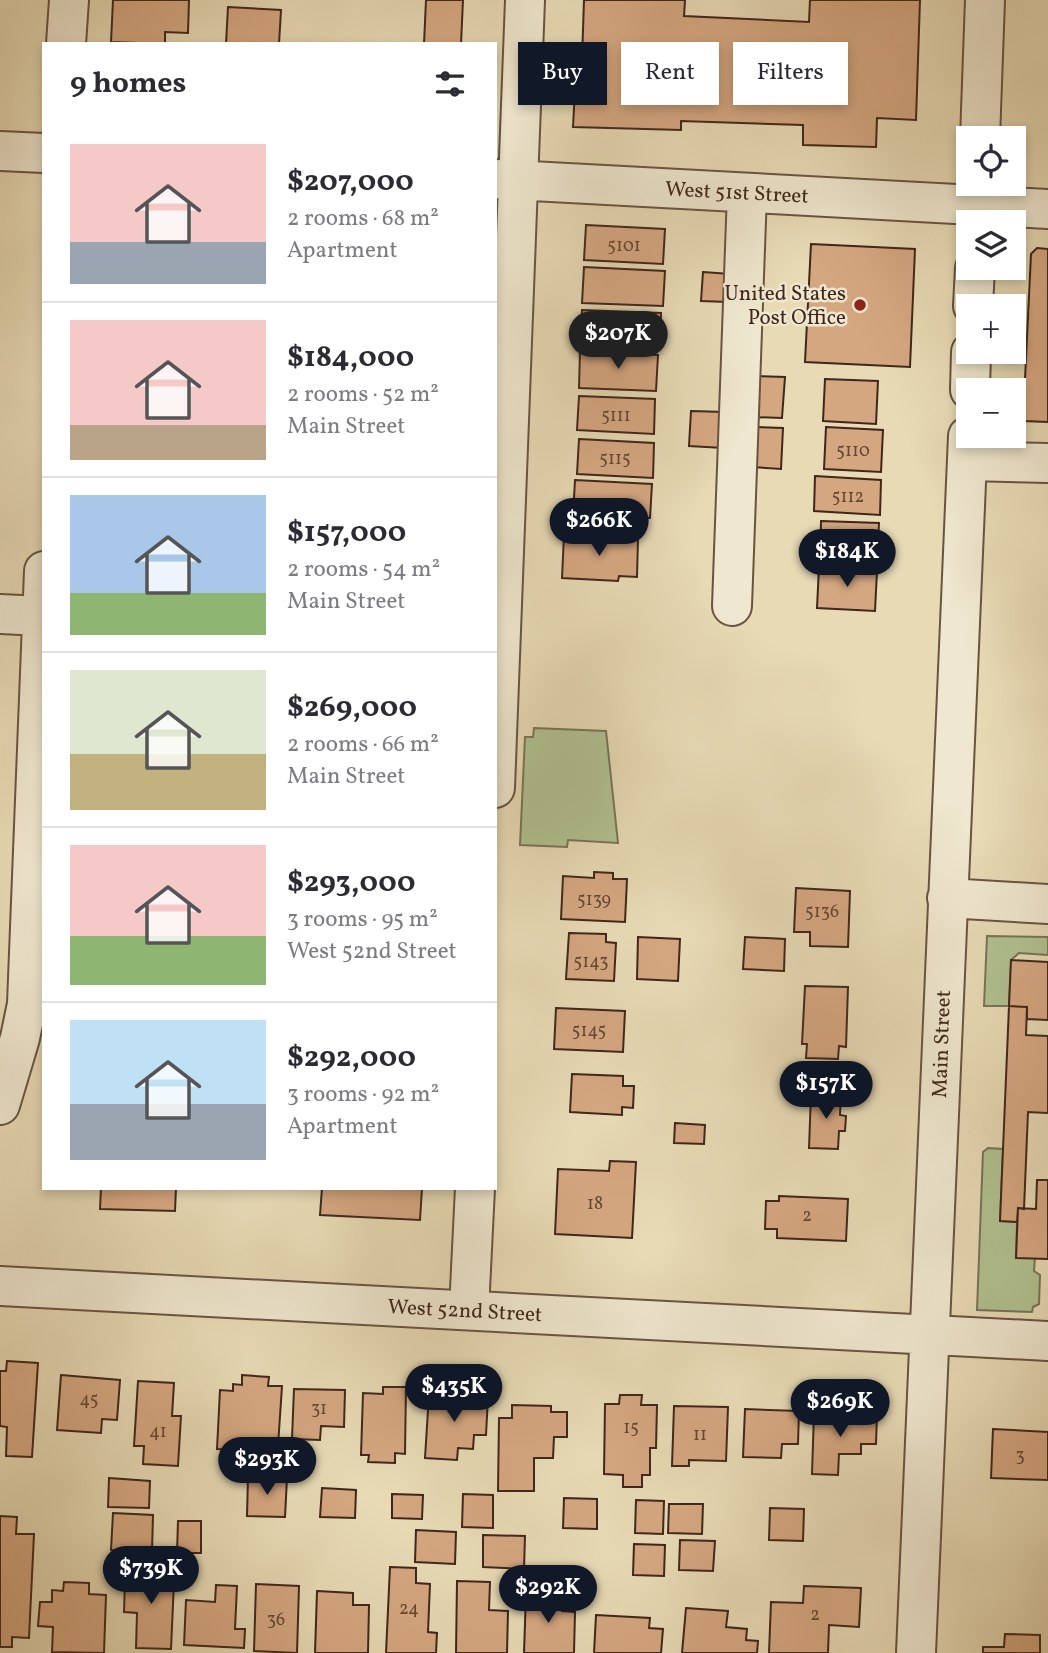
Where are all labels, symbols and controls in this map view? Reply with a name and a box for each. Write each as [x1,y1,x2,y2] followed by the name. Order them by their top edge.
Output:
[518,42,607,105] chip: Buy
[621,42,719,105] chip: Rent
[733,42,848,105] chip: Filters
[70,63,186,105] text: 9 homes
[431,65,469,103] icon: filters
[956,126,1026,448] map controls
[956,126,1026,196] button: locate
[287,161,414,203] text: $207,000
[126,172,210,256] icon: home
[664,175,809,212] street label: West 51st Street
[287,203,439,235] text: 2 rooms · 68 m²
[956,210,1026,280] button: layers
[607,234,641,259] house number: 5101
[287,235,398,267] text: Apartment
[725,280,846,333] place label: United States Post Office
[956,294,1026,364] button: +
[852,297,868,313] marker: United States Post Office
[569,312,667,371] pin: $207K
[585,318,651,350] text: $207K
[287,337,414,379] text: $184,000
[126,348,210,432] icon: home
[956,378,1026,448] button: −
[287,379,439,411] text: 2 rooms · 52 m²
[601,404,631,429] house number: 5111
[287,411,405,443] text: Main Street
[836,439,870,464] house number: 5110
[599,447,631,472] house number: 5115
[832,485,864,510] house number: 5112
[550,498,648,558] pin: $266K
[566,505,632,537] text: $266K
[287,512,406,554] text: $157,000
[126,523,210,607] icon: home
[798,530,896,589] pin: $184K
[815,536,879,568] text: $184K
[287,554,440,586] text: 2 rooms · 54 m²
[287,586,405,618] text: Main Street
[287,687,417,729] text: $269,000
[126,698,210,782] icon: home
[287,729,439,761] text: 2 rooms · 66 m²
[287,761,405,793] text: Main Street
[287,862,415,904] text: $293,000
[126,873,210,957] icon: home
[577,888,611,913] house number: 5139
[805,900,839,925] house number: 5136
[287,904,438,936] text: 3 rooms · 95 m²
[287,936,457,968] text: West 52nd Street
[574,950,608,975] house number: 5143
[926,990,959,1099] street label: Main Street
[572,1019,606,1044] house number: 5145
[287,1037,416,1079] text: $292,000
[126,1048,210,1132] icon: home
[777,1062,875,1121] pin: $157K
[796,1068,856,1100] text: $157K
[287,1079,439,1111] text: 3 rooms · 92 m²
[287,1111,398,1143] text: Apartment
[587,1192,603,1217] house number: 18
[802,1204,812,1229] house number: 2
[387,1293,543,1330] street label: West 52nd Street
[405,1364,503,1424] pin: $435K
[421,1371,487,1403] text: $435K
[791,1380,889,1439] pin: $269K
[807,1386,873,1418] text: $269K
[80,1388,98,1413] house number: 45
[311,1397,327,1422] house number: 31
[623,1416,639,1441] house number: 15
[149,1420,167,1445] house number: 41
[693,1423,707,1448] house number: 11
[218,1438,316,1497] pin: $293K
[234,1444,300,1476] text: $293K
[1015,1444,1025,1469] house number: 3
[102,1546,200,1606] pin: $739K
[119,1553,183,1585] text: $739K
[499,1566,597,1625] pin: $292K
[515,1572,581,1604] text: $292K
[399,1597,419,1622] house number: 24
[810,1603,820,1628] house number: 2
[267,1608,285,1633] house number: 36

